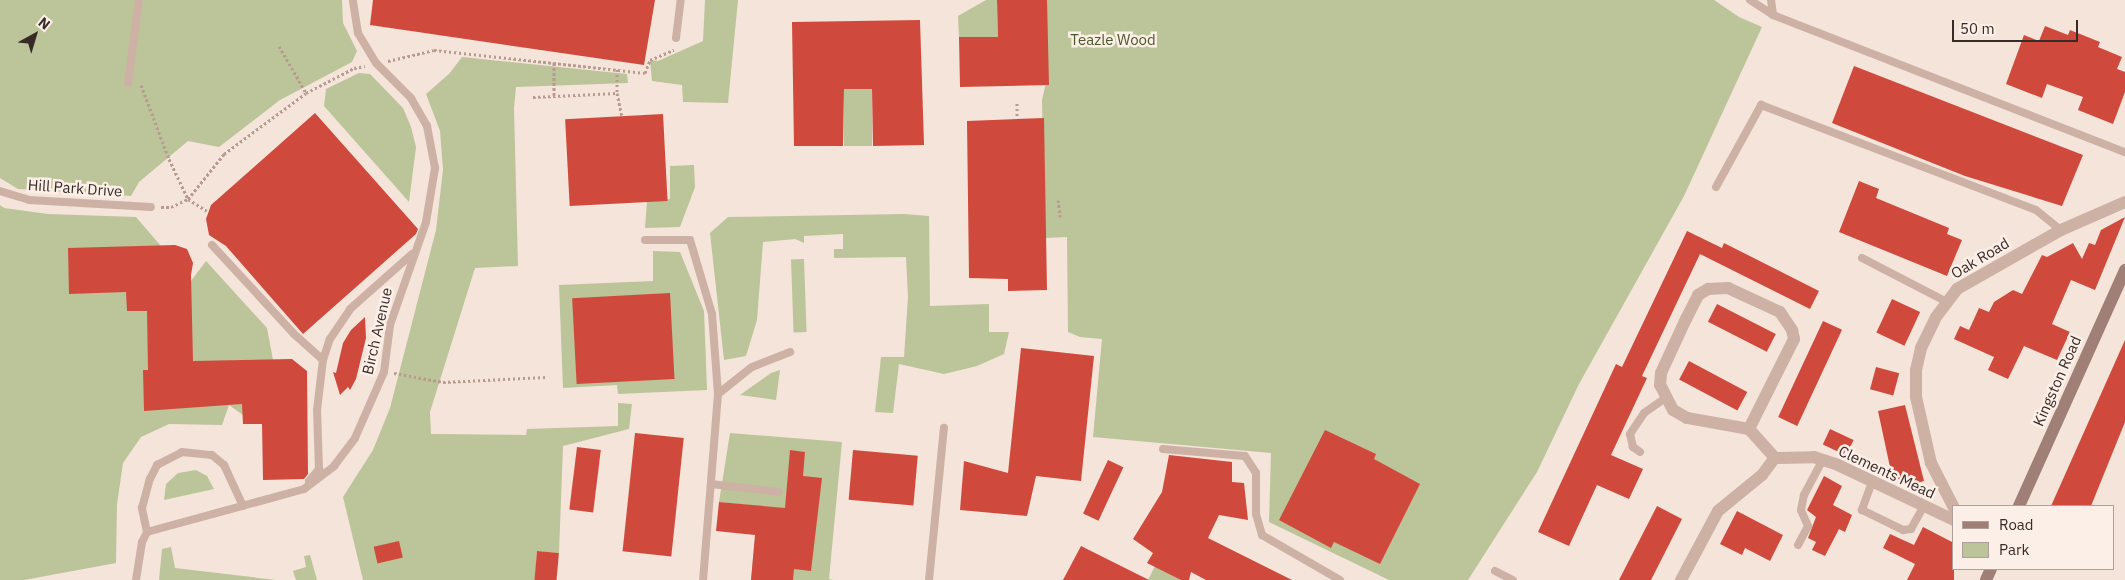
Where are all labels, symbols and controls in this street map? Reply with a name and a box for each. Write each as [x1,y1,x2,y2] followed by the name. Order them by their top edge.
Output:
[10,10,60,60] north arrow
[1955,10,2081,42] scale bar
[35,13,54,34] text: N
[1960,19,1995,38] text: 50 m
[1070,31,1156,49] park label: Teazle Wood
[27,176,123,200] street label: Hill Park Drive
[1948,234,2012,282] street label: Oak Road
[358,286,396,376] street label: Birch Avenue
[2029,333,2085,429] street label: Kingston Road
[1836,442,1938,502] street label: Clements Mead
[1952,505,2115,570] legend
[1999,515,2034,534] text: Road
[1999,540,2029,559] text: Park

